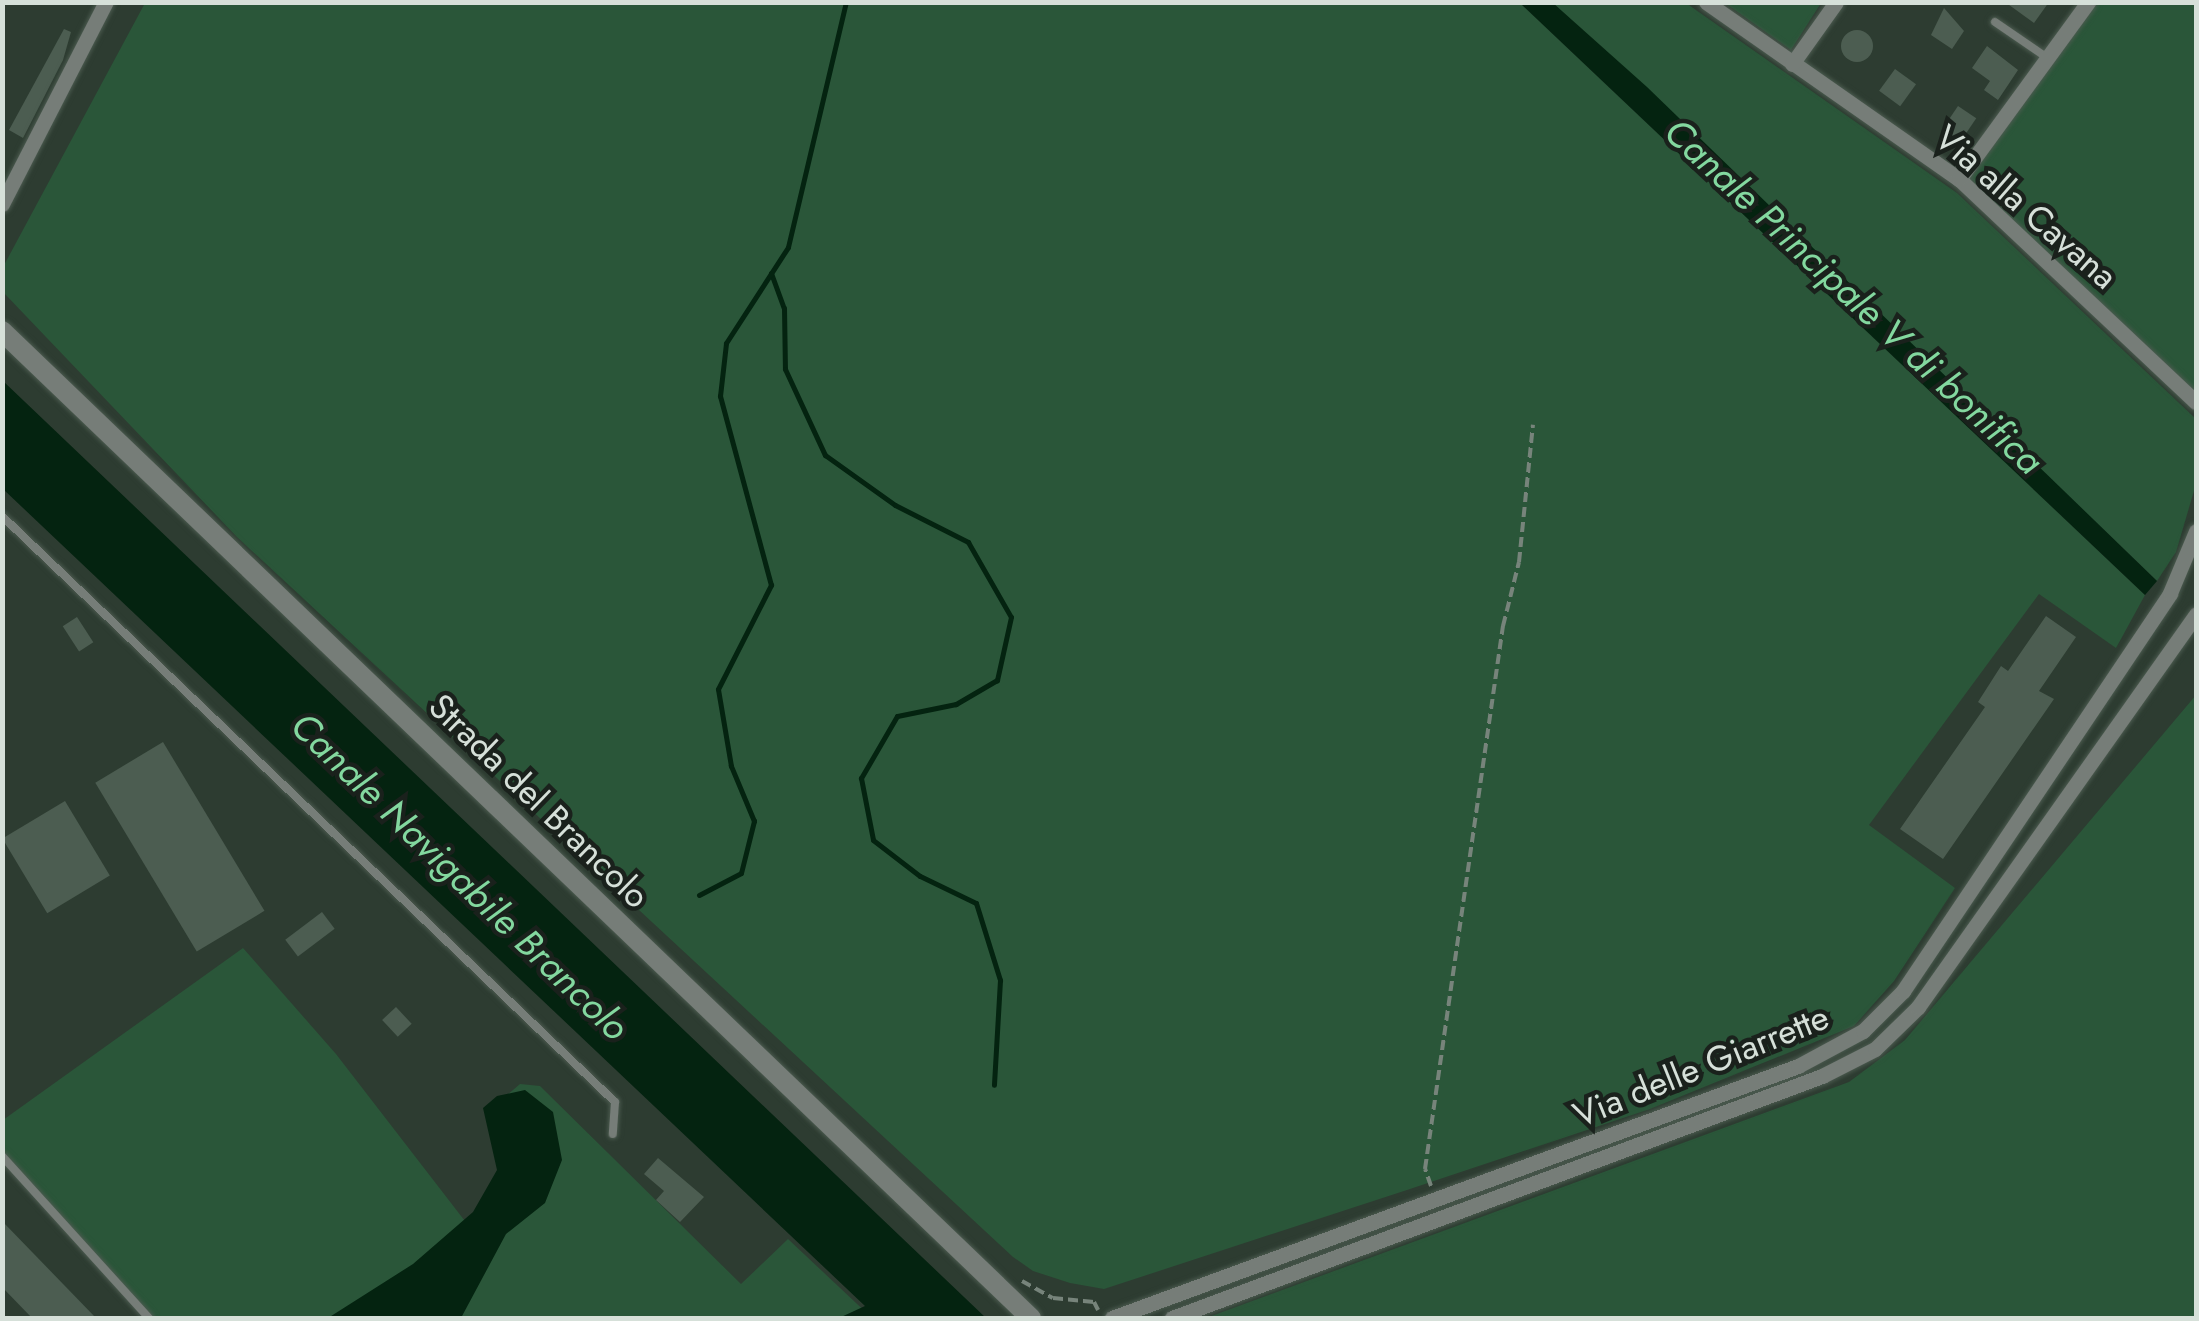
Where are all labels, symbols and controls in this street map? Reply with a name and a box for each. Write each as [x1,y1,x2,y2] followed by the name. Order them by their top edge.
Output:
[1655,108,2053,484] water label: Canale Principale V di bonifica
[1926,116,2126,298] street label: Via alla Cavana
[420,685,658,917] street label: Strada del Brancolo
[281,703,639,1049] water label: Canale Navigabile Brancolo
[1567,996,1835,1136] street label: Via delle Giarrette

